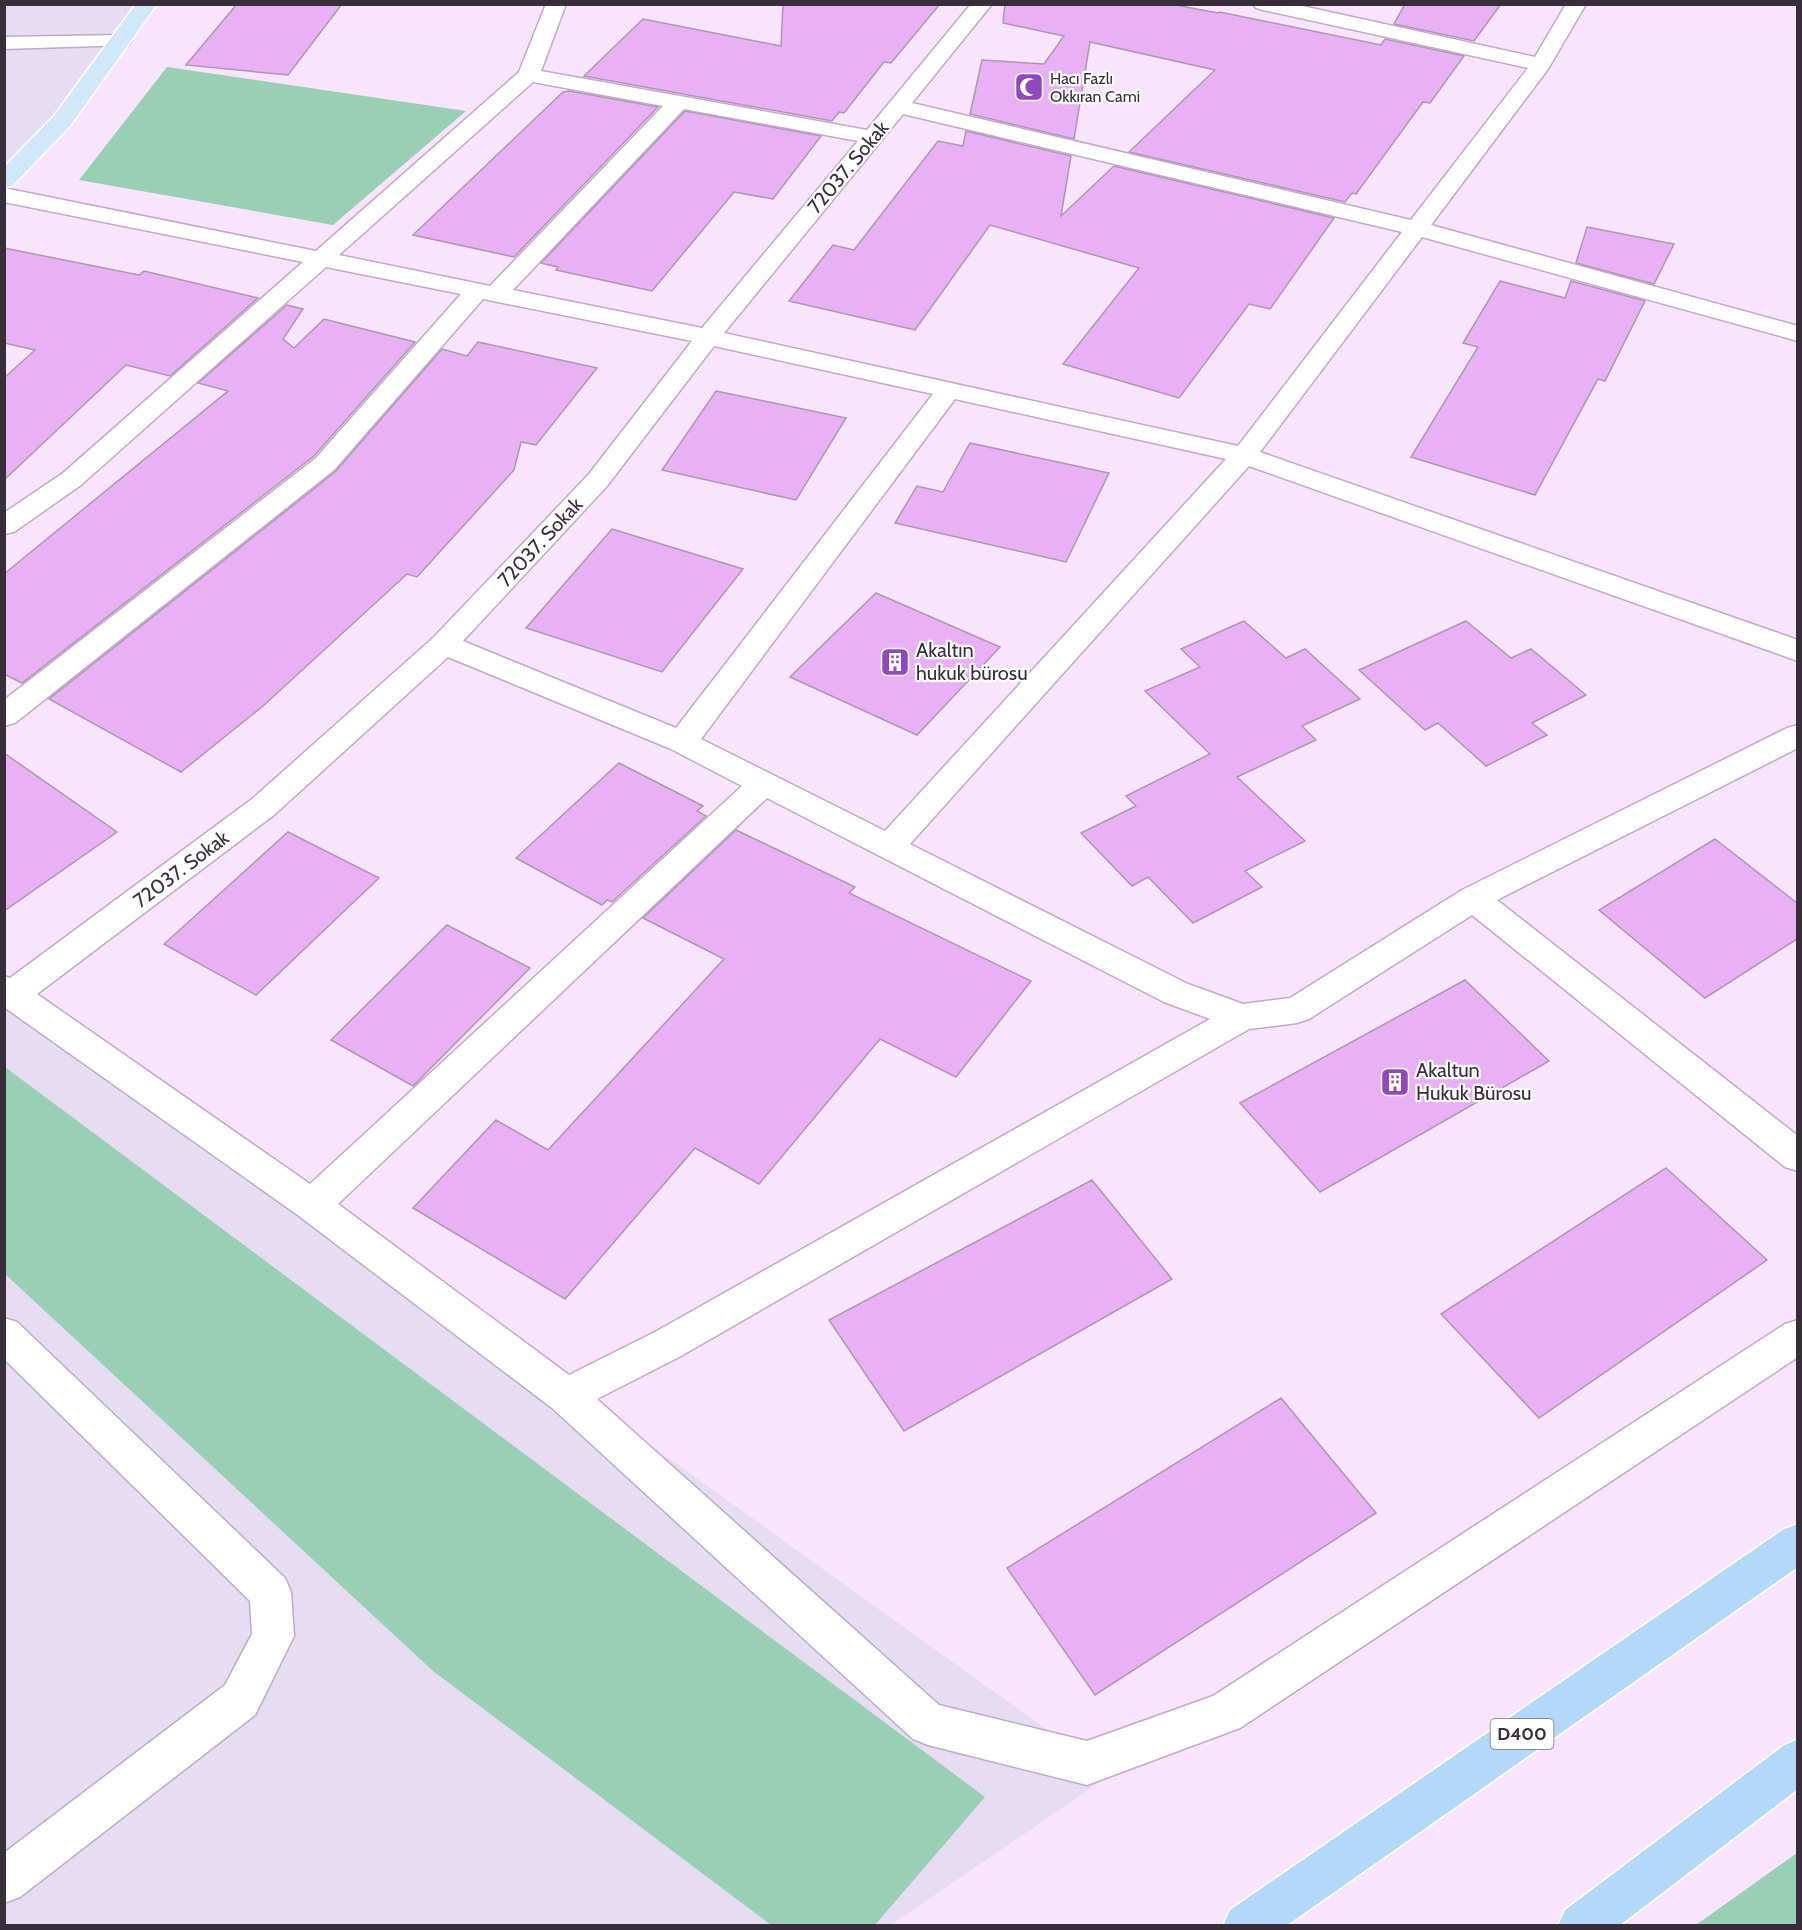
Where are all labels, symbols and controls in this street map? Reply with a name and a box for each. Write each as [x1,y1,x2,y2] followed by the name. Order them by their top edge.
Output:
[1050,69,1140,106] place label: Hacı Fazlı Okkıran Cami
[1013,71,1045,103] mosque icon: Hacı Fazlı Okkıran Cami
[802,116,894,218] street label: 72037. Sokak
[493,492,587,592] street label: 72037. Sokak
[916,638,1028,685] place label: Akaltın hukuk bürosu
[879,646,911,678] building icon: Akaltın hukuk bürosu
[129,825,234,913] street label: 72037. Sokak
[1416,1058,1531,1105] place label: Akaltun Hukuk Bürosu
[1379,1066,1411,1098] building icon: Akaltun Hukuk Bürosu
[1490,1719,1553,1749] road number: D400

